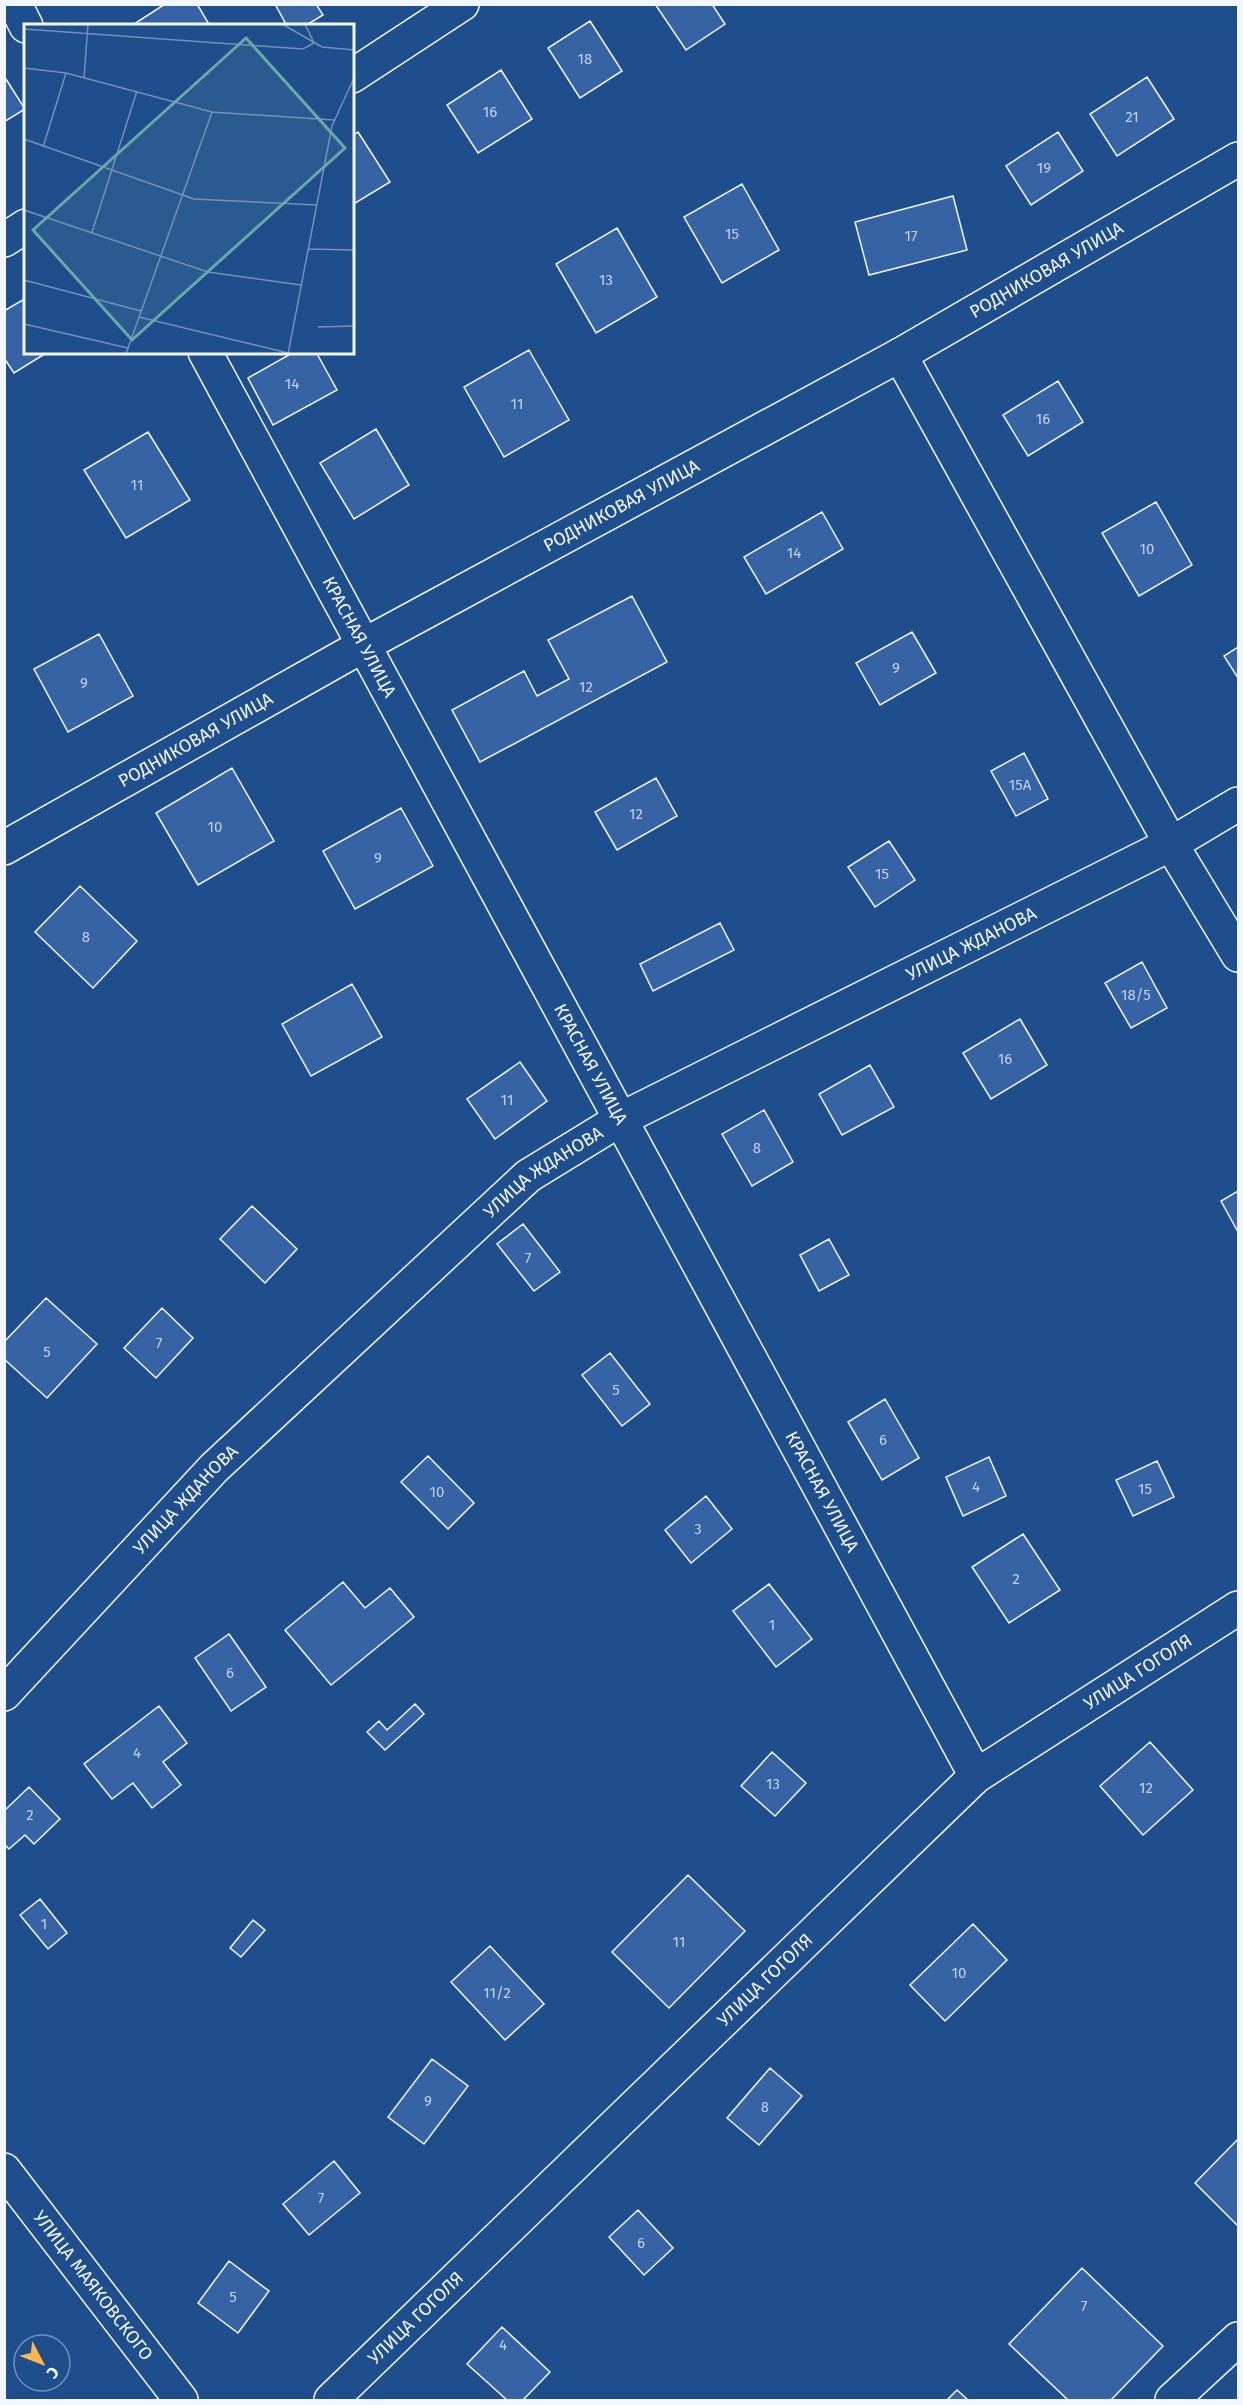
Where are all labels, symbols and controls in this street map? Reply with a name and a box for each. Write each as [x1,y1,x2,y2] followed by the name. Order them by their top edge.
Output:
[24,24,354,354] inset map
[578,50,592,68] house number: 18
[483,103,497,121] house number: 16
[1125,108,1139,126] house number: 21
[1037,159,1051,177] house number: 19
[966,217,1128,323] street label: РОДНИКОВАЯ УЛИЦА
[725,225,739,243] house number: 15
[904,227,918,245] house number: 17
[599,271,613,289] house number: 13
[285,375,299,393] house number: 14
[511,395,523,413] house number: 11
[1036,410,1050,428] house number: 16
[540,454,704,557] street label: РОДНИКОВАЯ УЛИЦА
[131,476,143,494] house number: 11
[1140,540,1154,558] house number: 10
[787,544,801,562] house number: 14
[318,573,401,702] street label: КРАСНАЯ УЛИЦА
[892,659,900,677] house number: 9
[80,674,88,692] house number: 9
[579,678,593,696] house number: 12
[115,687,277,792] street label: РОДНИКОВАЯ УЛИЦА
[1009,776,1032,794] house number: 15А
[629,805,643,823] house number: 12
[208,818,222,836] house number: 10
[374,849,382,867] house number: 9
[875,865,889,883] house number: 15
[903,902,1041,986] street label: УЛИЦА ЖДАНОВА
[82,928,90,946] house number: 8
[1121,986,1151,1004] house number: 18/5
[549,1000,633,1129] street label: КРАСНАЯ УЛИЦА
[998,1050,1012,1068] house number: 16
[501,1091,513,1109] house number: 11
[479,1121,608,1223] street label: УЛИЦА ЖДАНОВА
[753,1139,761,1157] house number: 8
[525,1249,532,1267] house number: 7
[156,1334,163,1352] house number: 7
[43,1343,51,1361] house number: 5
[612,1381,620,1399] house number: 5
[780,1427,864,1557] street label: КРАСНАЯ УЛИЦА
[879,1431,887,1449] house number: 6
[128,1440,243,1559] street label: УЛИЦА ЖДАНОВА
[972,1478,980,1496] house number: 4
[1138,1480,1152,1498] house number: 15
[430,1483,444,1501] house number: 10
[694,1520,702,1538] house number: 3
[1012,1570,1020,1588] house number: 2
[769,1616,775,1634] house number: 1
[1080,1629,1196,1715] street label: УЛИЦА ГОГОЛЯ
[226,1664,234,1682] house number: 6
[133,1744,141,1762] house number: 4
[766,1775,780,1793] house number: 13
[1139,1779,1153,1797] house number: 12
[26,1806,34,1824] house number: 2
[41,1915,47,1933] house number: 1
[713,1929,817,2031] street label: УЛИЦА ГОГОЛЯ
[673,1933,685,1951] house number: 11
[952,1964,966,1982] house number: 10
[483,1984,511,2002] house number: 11/2
[424,2092,432,2110] house number: 9
[761,2098,769,2116] house number: 8
[318,2189,325,2207] house number: 7
[28,2206,158,2365] street label: УЛИЦА МАЯКОВСКОГО
[637,2234,645,2252] house number: 6
[364,2267,468,2369] street label: УЛИЦА ГОГОЛЯ
[229,2288,237,2306] house number: 5
[1081,2297,1088,2315] house number: 7
[12,2333,72,2393] north arrow
[499,2336,507,2354] house number: 4
[42,2363,63,2383] text: С

